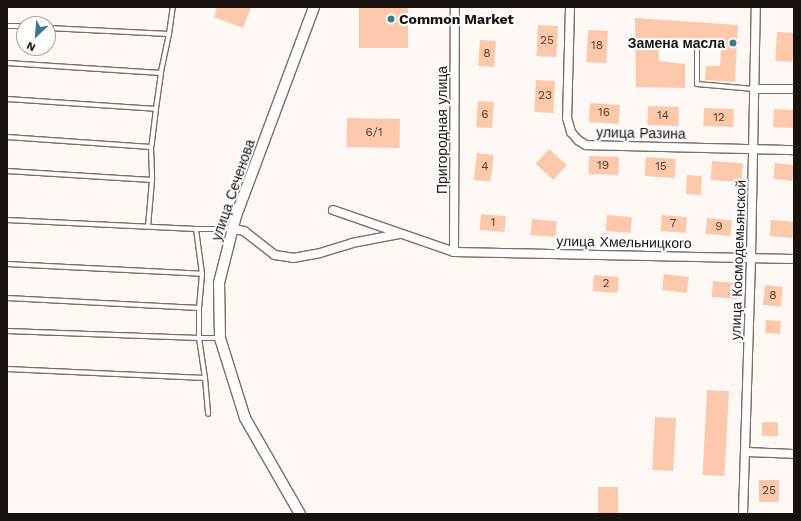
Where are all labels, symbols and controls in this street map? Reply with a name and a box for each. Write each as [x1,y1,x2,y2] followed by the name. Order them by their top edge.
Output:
[399,11,514,27] place label: Common Market
[386,14,396,24] marker: Common Market
[16,16,56,56] north arrow
[540,34,554,48] house number: 25
[628,35,725,51] place label: Замена масла
[728,38,738,48] marker: Замена масла
[24,39,37,54] text: N
[591,39,603,53] house number: 18
[483,47,491,61] house number: 8
[434,66,450,194] street label: Пригородная улица
[538,89,552,103] house number: 23
[598,106,610,120] house number: 16
[481,108,489,122] house number: 6
[657,109,669,123] house number: 14
[713,111,725,125] house number: 12
[596,124,686,142] street label: улица Разина
[365,126,383,140] house number: 6/1
[208,137,258,243] street label: улица Сеченова
[597,159,609,173] house number: 19
[481,160,489,174] house number: 4
[655,160,667,174] house number: 15
[727,180,749,340] street label: улица Космодемьянской
[491,216,495,230] house number: 1
[670,217,676,231] house number: 7
[715,220,723,234] house number: 9
[556,232,692,252] street label: улица Хмельницкого
[603,277,609,291] house number: 2
[769,289,777,303] house number: 8
[762,484,776,498] house number: 25

